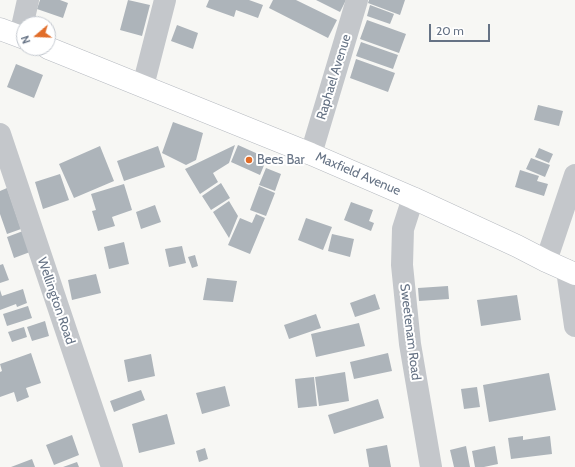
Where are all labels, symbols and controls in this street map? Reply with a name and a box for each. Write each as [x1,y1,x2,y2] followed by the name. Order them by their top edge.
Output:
[16,16,56,56] north arrow
[431,16,492,42] scale bar
[436,23,464,38] text: 20 m
[314,32,354,122] street label: Raphael Avenue
[18,34,33,46] text: N
[313,149,403,199] street label: Maxfield Avenue
[257,152,304,168] place label: Bees Bar
[244,155,254,165] marker: Bees Bar
[34,255,78,347] street label: Wellington Road
[396,283,424,381] street label: Sweetenam Road

